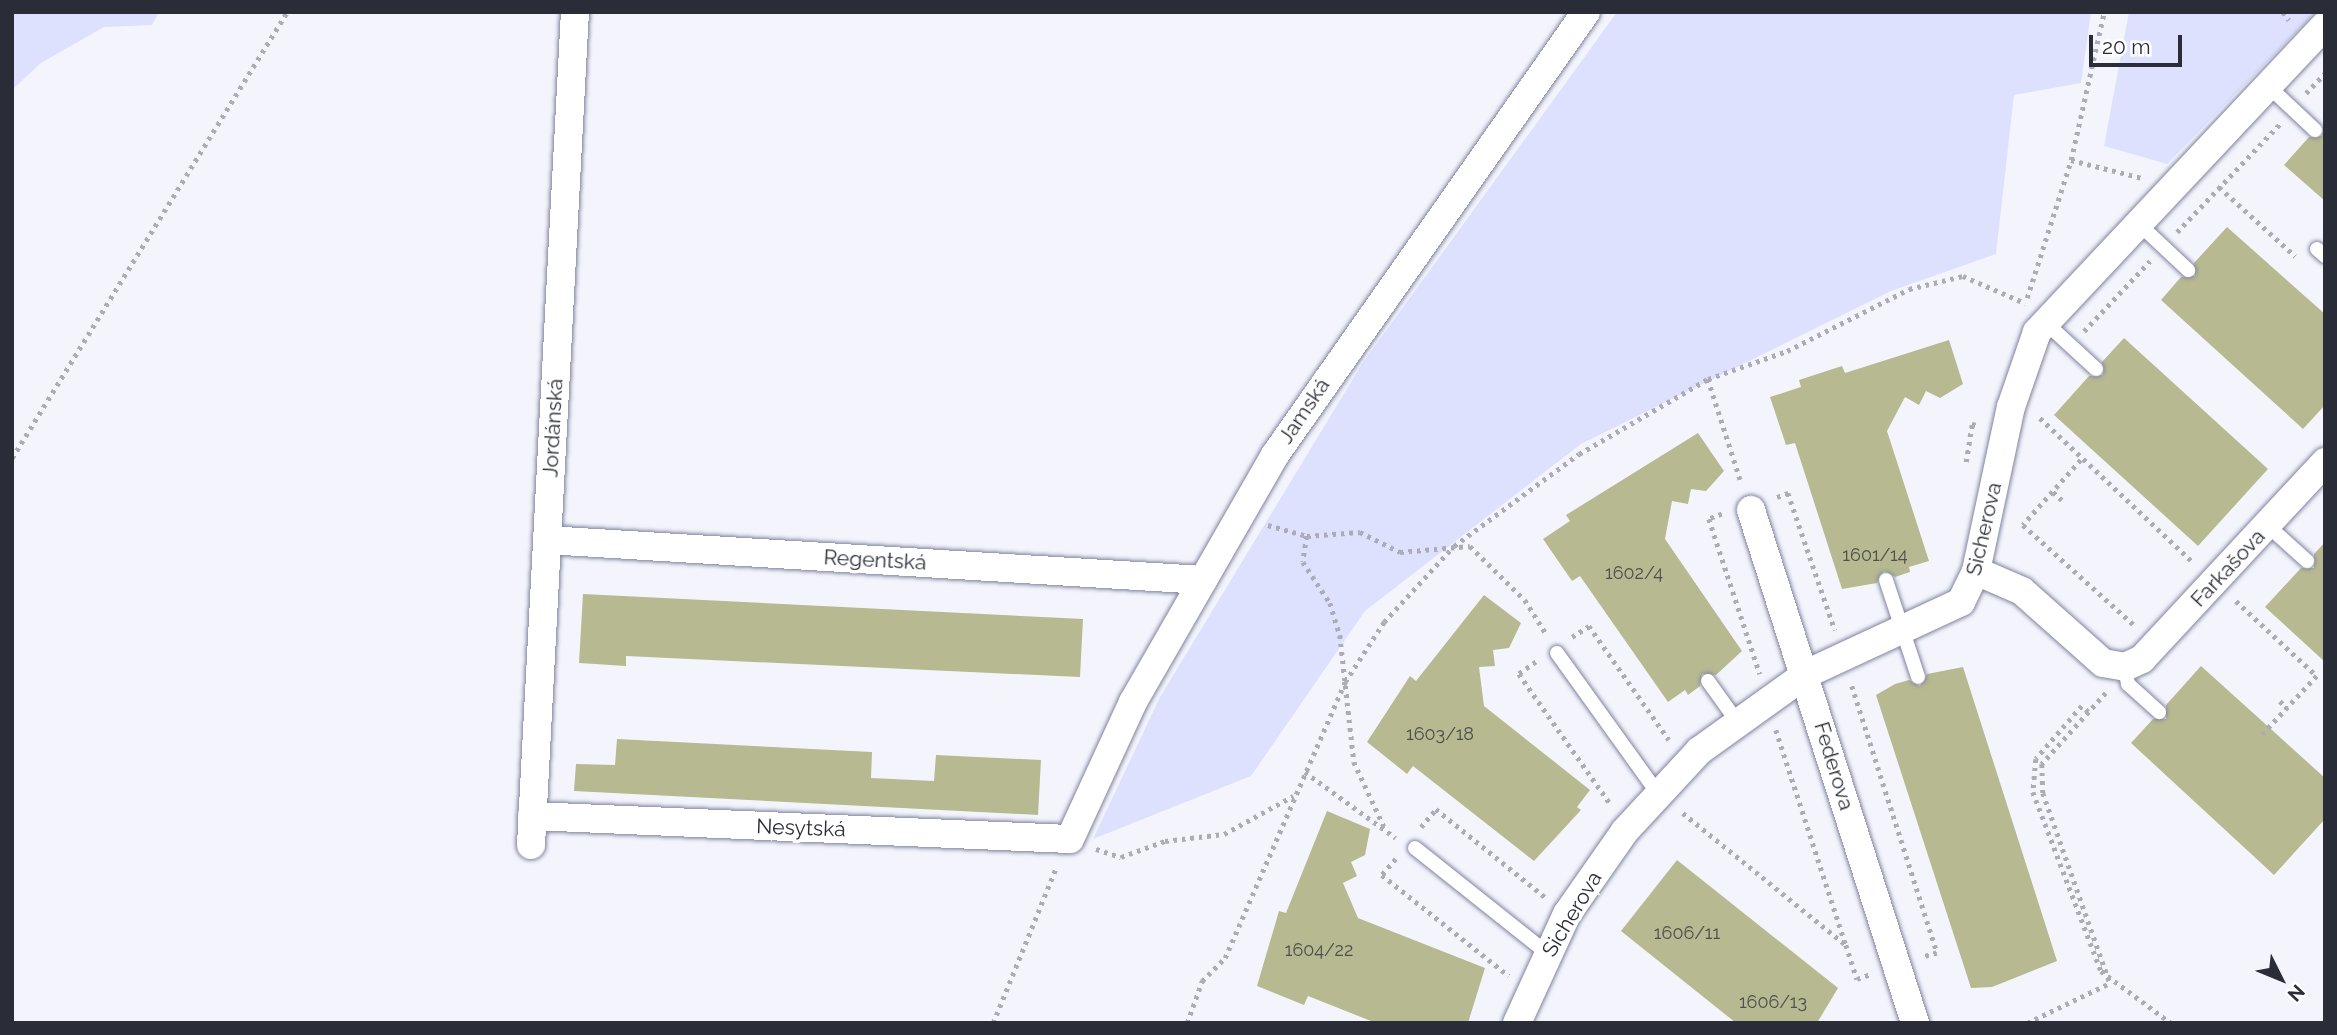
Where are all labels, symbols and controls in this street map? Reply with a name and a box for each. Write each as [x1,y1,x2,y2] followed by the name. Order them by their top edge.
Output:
[2092,21,2185,65] scale bar
[2102,34,2150,59] text: 20 m
[1273,374,1335,448] street label: Jamská
[538,378,568,478] street label: Jordánská
[1961,480,2007,578] street label: Sicherova
[2186,524,2270,612] street label: Farkašova
[1842,544,1908,566] house number: 1601/14
[823,545,927,575] street label: Regentská
[1605,562,1663,584] house number: 1602/4
[1809,719,1859,813] street label: Federova
[1406,723,1474,745] house number: 1603/18
[756,814,846,842] street label: Nesytská
[1537,867,1607,961] street label: Sicherova
[1654,922,1720,944] house number: 1606/11
[1285,939,1353,961] house number: 1604/22
[2246,944,2316,1014] north arrow
[2283,981,2309,1006] text: N
[1739,991,1807,1013] house number: 1606/13

